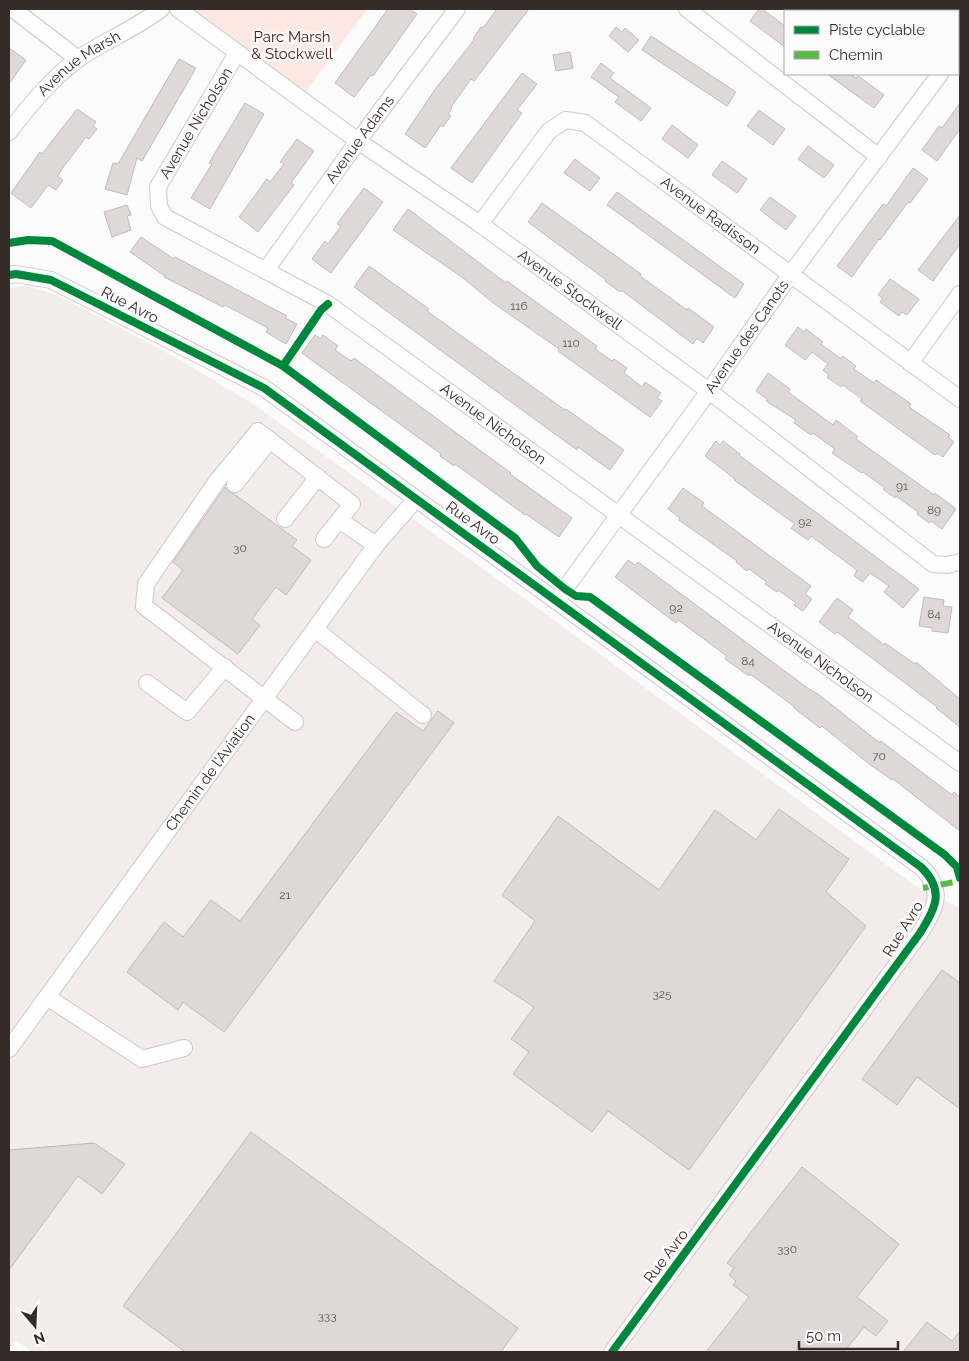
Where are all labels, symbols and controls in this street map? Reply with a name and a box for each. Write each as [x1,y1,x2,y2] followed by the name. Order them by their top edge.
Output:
[784,10,959,75] legend
[829,21,925,39] text: Piste cyclable
[34,27,124,100] street label: Avenue Marsh
[251,28,334,63] park label: Parc Marsh & Stockwell
[829,46,883,64] text: Chemin
[156,64,236,182] street label: Avenue Nicholson
[322,92,398,187] street label: Avenue Adams
[657,173,764,258] street label: Avenue Radisson
[514,246,626,334] street label: Avenue Stockwell
[701,277,793,397] street label: Avenue des Canots
[98,283,162,327] street label: Rue Avro
[510,299,528,313] house number: 116
[562,336,580,350] house number: 110
[437,380,550,468] street label: Avenue Nicholson
[896,479,908,493] house number: 91
[442,497,504,549] street label: Rue Avro
[927,503,941,517] house number: 89
[798,515,812,529] house number: 92
[233,541,247,555] house number: 30
[669,601,683,615] house number: 92
[927,607,941,621] house number: 84
[764,618,877,706] street label: Avenue Nicholson
[741,654,755,668] house number: 84
[162,710,259,835] street label: Chemin de l'Aviation
[872,749,886,763] house number: 70
[279,888,291,902] house number: 21
[879,898,927,960] street label: Rue Avro
[652,987,672,1001] house number: 325
[640,1226,692,1286] street label: Rue Avro
[777,1242,797,1256] house number: 330
[10,1301,60,1351] north arrow
[317,1309,337,1323] house number: 333
[799,1318,898,1350] scale bar
[806,1327,841,1345] text: 50 m
[32,1329,47,1348] text: N

